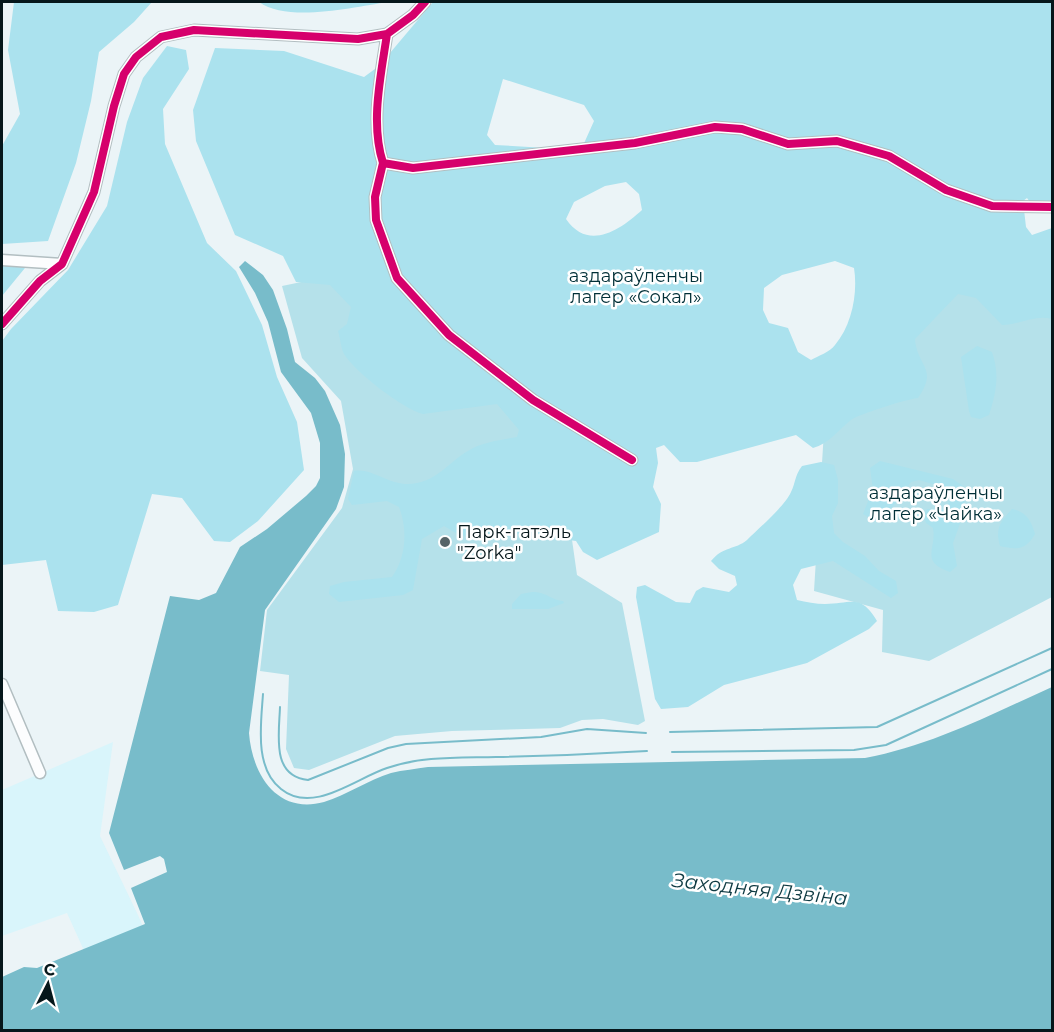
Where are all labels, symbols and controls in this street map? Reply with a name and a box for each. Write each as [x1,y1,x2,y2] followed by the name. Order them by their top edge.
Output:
[569,265,703,308] park label: аздараўленчы лагер «Сокал»
[869,482,1003,525] park label: аздараўленчы лагер «Чайка»
[457,521,571,564] place label: Парк-гатэль "Zorka"
[438,535,452,549] marker: Парк-гатэль "Zorka"
[670,868,849,910] water label: Заходняя Дзвіна
[18,954,78,1014] north arrow
[43,960,57,980] text: С

